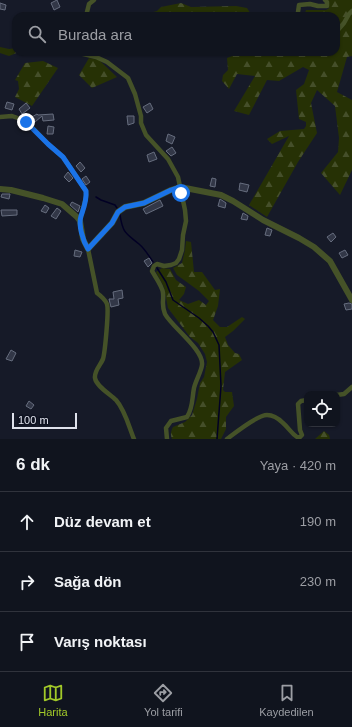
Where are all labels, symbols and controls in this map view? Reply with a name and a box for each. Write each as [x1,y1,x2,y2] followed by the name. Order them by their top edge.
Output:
[12,12,340,56] search box
[26,23,48,45] icon: search
[58,26,132,43] text: Burada ara
[17,113,35,131] route end
[172,184,190,202] route start
[304,391,340,427] map controls
[304,391,340,427] button: locate
[12,411,77,430] scale bar
[18,414,49,426] text: 100 m
[16,455,50,474] text: 6 dk
[260,458,336,473] text: Yaya · 420 m
[16,511,38,533] icon: ahead
[54,513,151,530] text: Düz devam et
[300,514,336,529] text: 190 m
[16,571,38,593] icon: right
[54,573,122,590] text: Sağa dön
[300,574,336,589] text: 230 m
[16,631,38,653] icon: arrive
[54,633,147,650] text: Varış noktası
[38,682,68,718] tab: Harita
[144,682,183,718] tab: Yol tarifi
[259,682,314,718] tab: Kaydedilen

